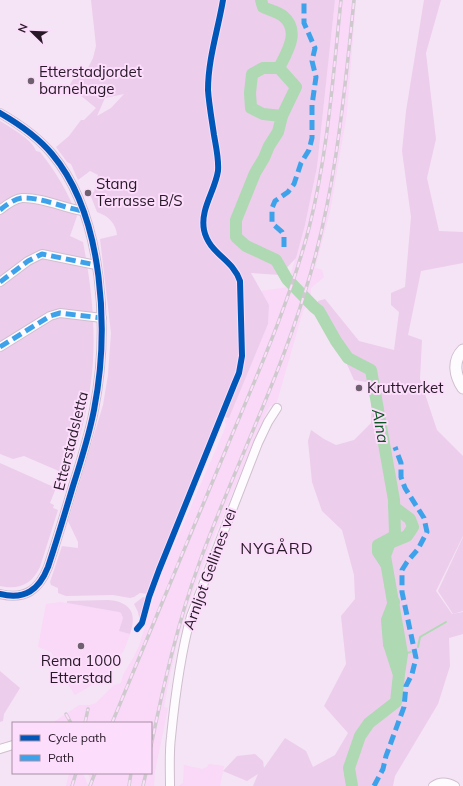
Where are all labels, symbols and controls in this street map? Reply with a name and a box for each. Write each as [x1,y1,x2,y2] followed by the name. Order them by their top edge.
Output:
[12,12,52,52] north arrow
[15,22,31,35] text: N
[39,62,142,98] place label: Etterstadjordet barnehage
[26,76,36,86] marker: Etterstadjordet barnehage
[96,174,183,210] place label: Stang Terrasse B/S
[83,188,93,198] marker: Stang Terrasse B/S
[367,378,443,397] place label: Kruttverket
[354,383,364,393] marker: Kruttverket
[49,389,92,492] street label: Etterstadsletta
[368,406,394,445] water label: Alna
[179,506,240,632] street label: Arnljot Gellines vei
[240,538,314,558] district label: NYGÅRD
[76,641,86,651] marker: Rema 1000 Etterstad
[41,651,121,687] place label: Rema 1000 Etterstad
[12,722,152,774] legend
[48,730,106,745] text: Cycle path
[48,750,74,765] text: Path

